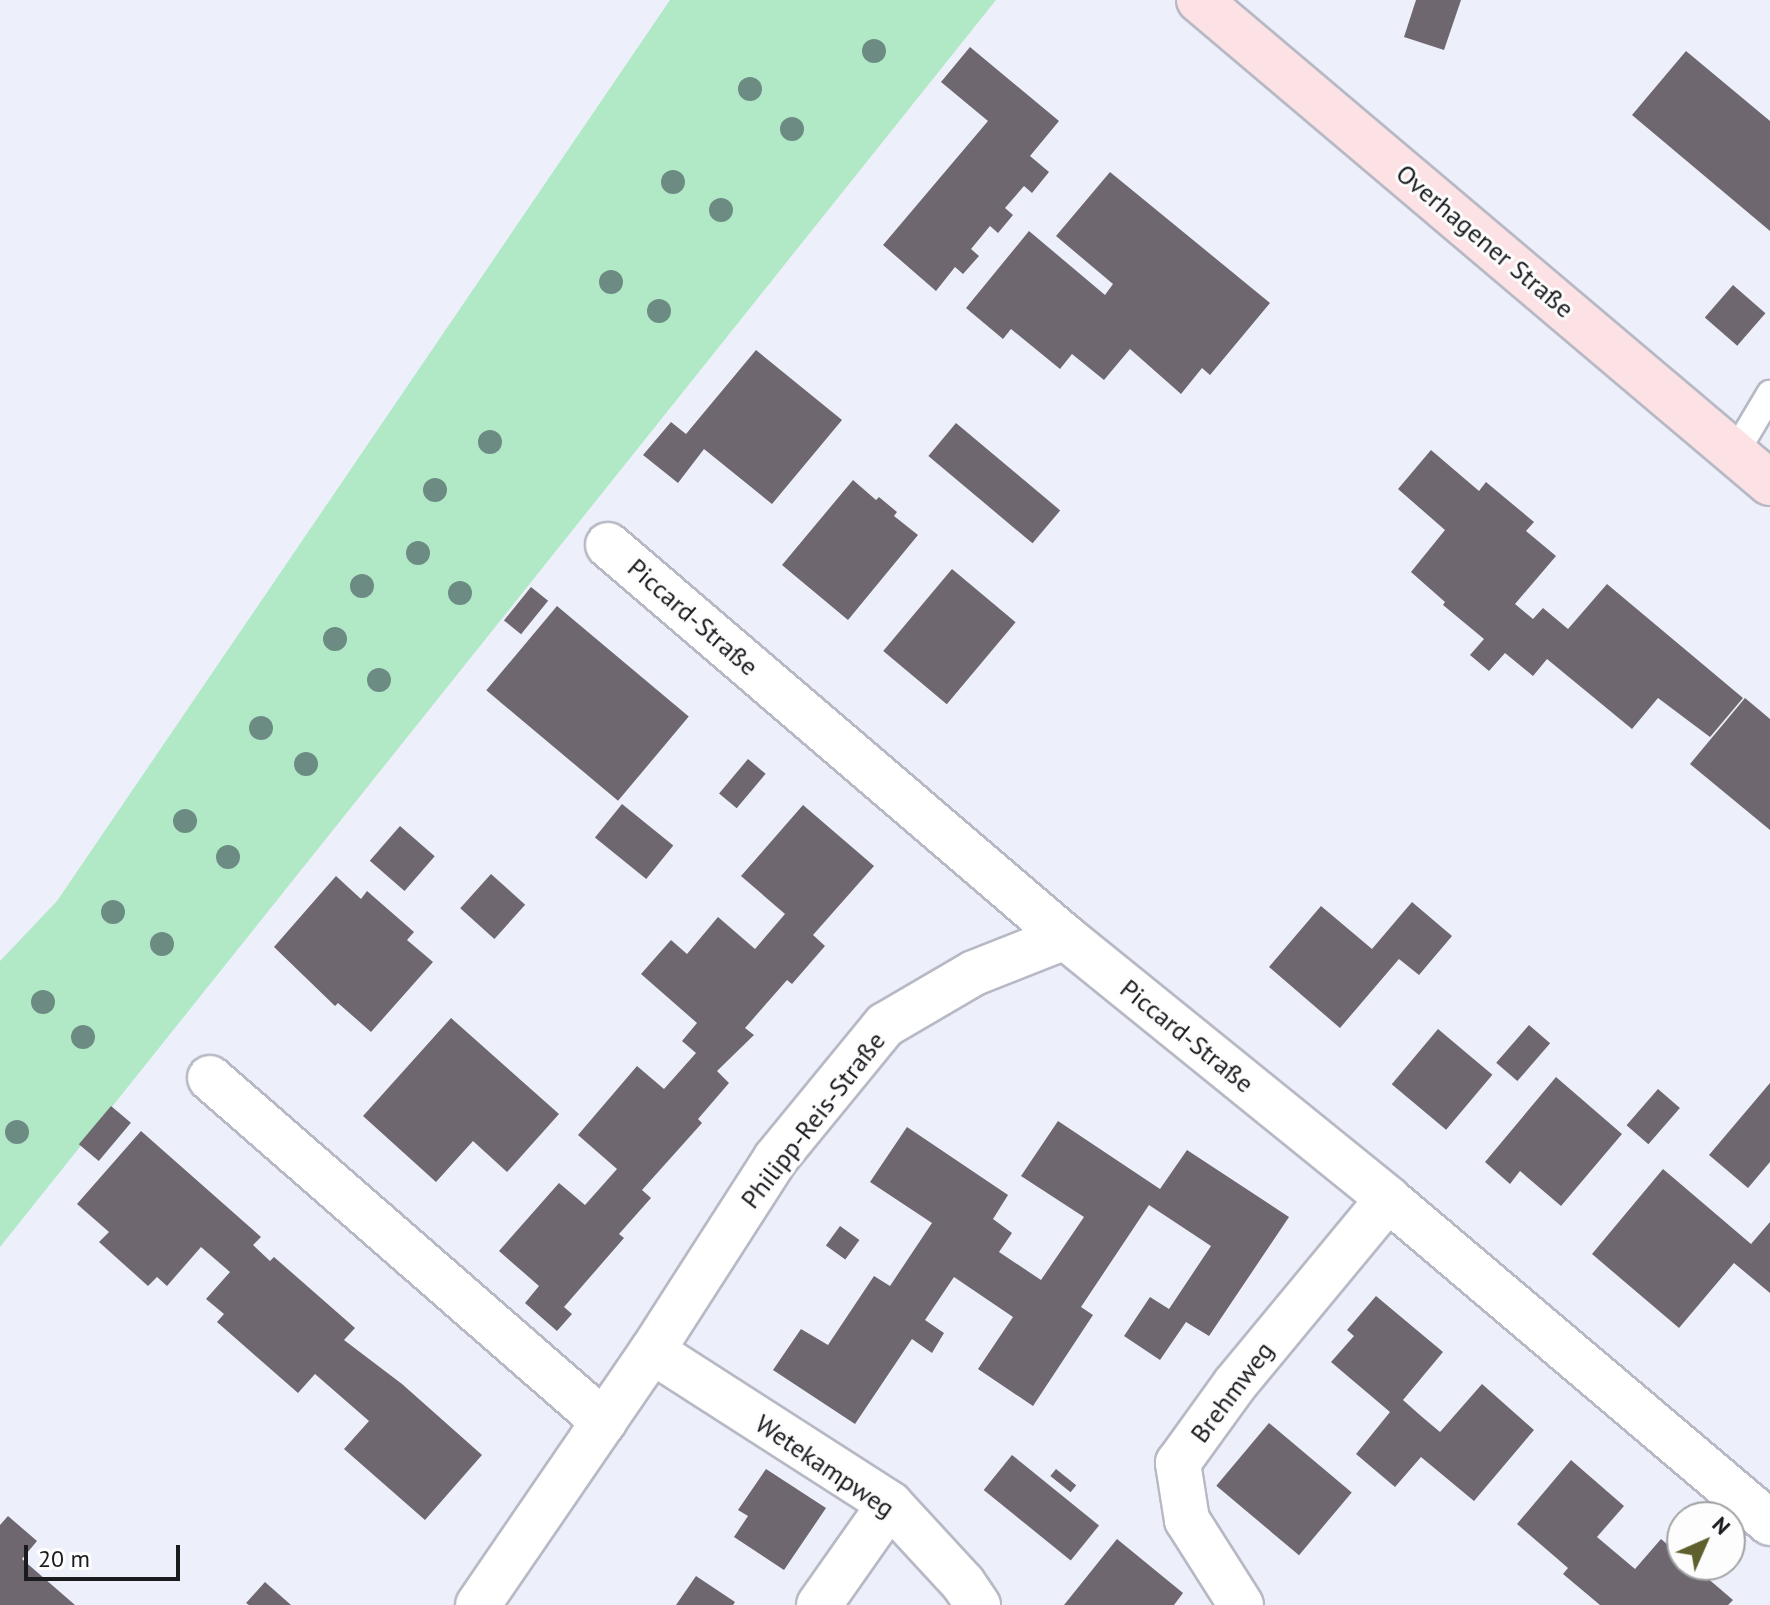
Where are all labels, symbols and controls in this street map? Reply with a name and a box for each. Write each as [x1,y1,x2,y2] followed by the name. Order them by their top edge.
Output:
[1390,158,1580,324] street label: Overhagener Straße
[621,552,765,682] street label: Piccard-Straße
[1114,973,1260,1099] street label: Piccard-Straße
[734,1026,892,1214] street label: Philipp-Reis-Straße
[1184,1335,1280,1449] street label: Brehmweg
[749,1408,901,1524] street label: Wetekampweg
[1666,1501,1746,1581] north arrow
[1707,1510,1737,1540] text: N
[28,1529,184,1579] scale bar
[38,1543,90,1574] text: 20 m

